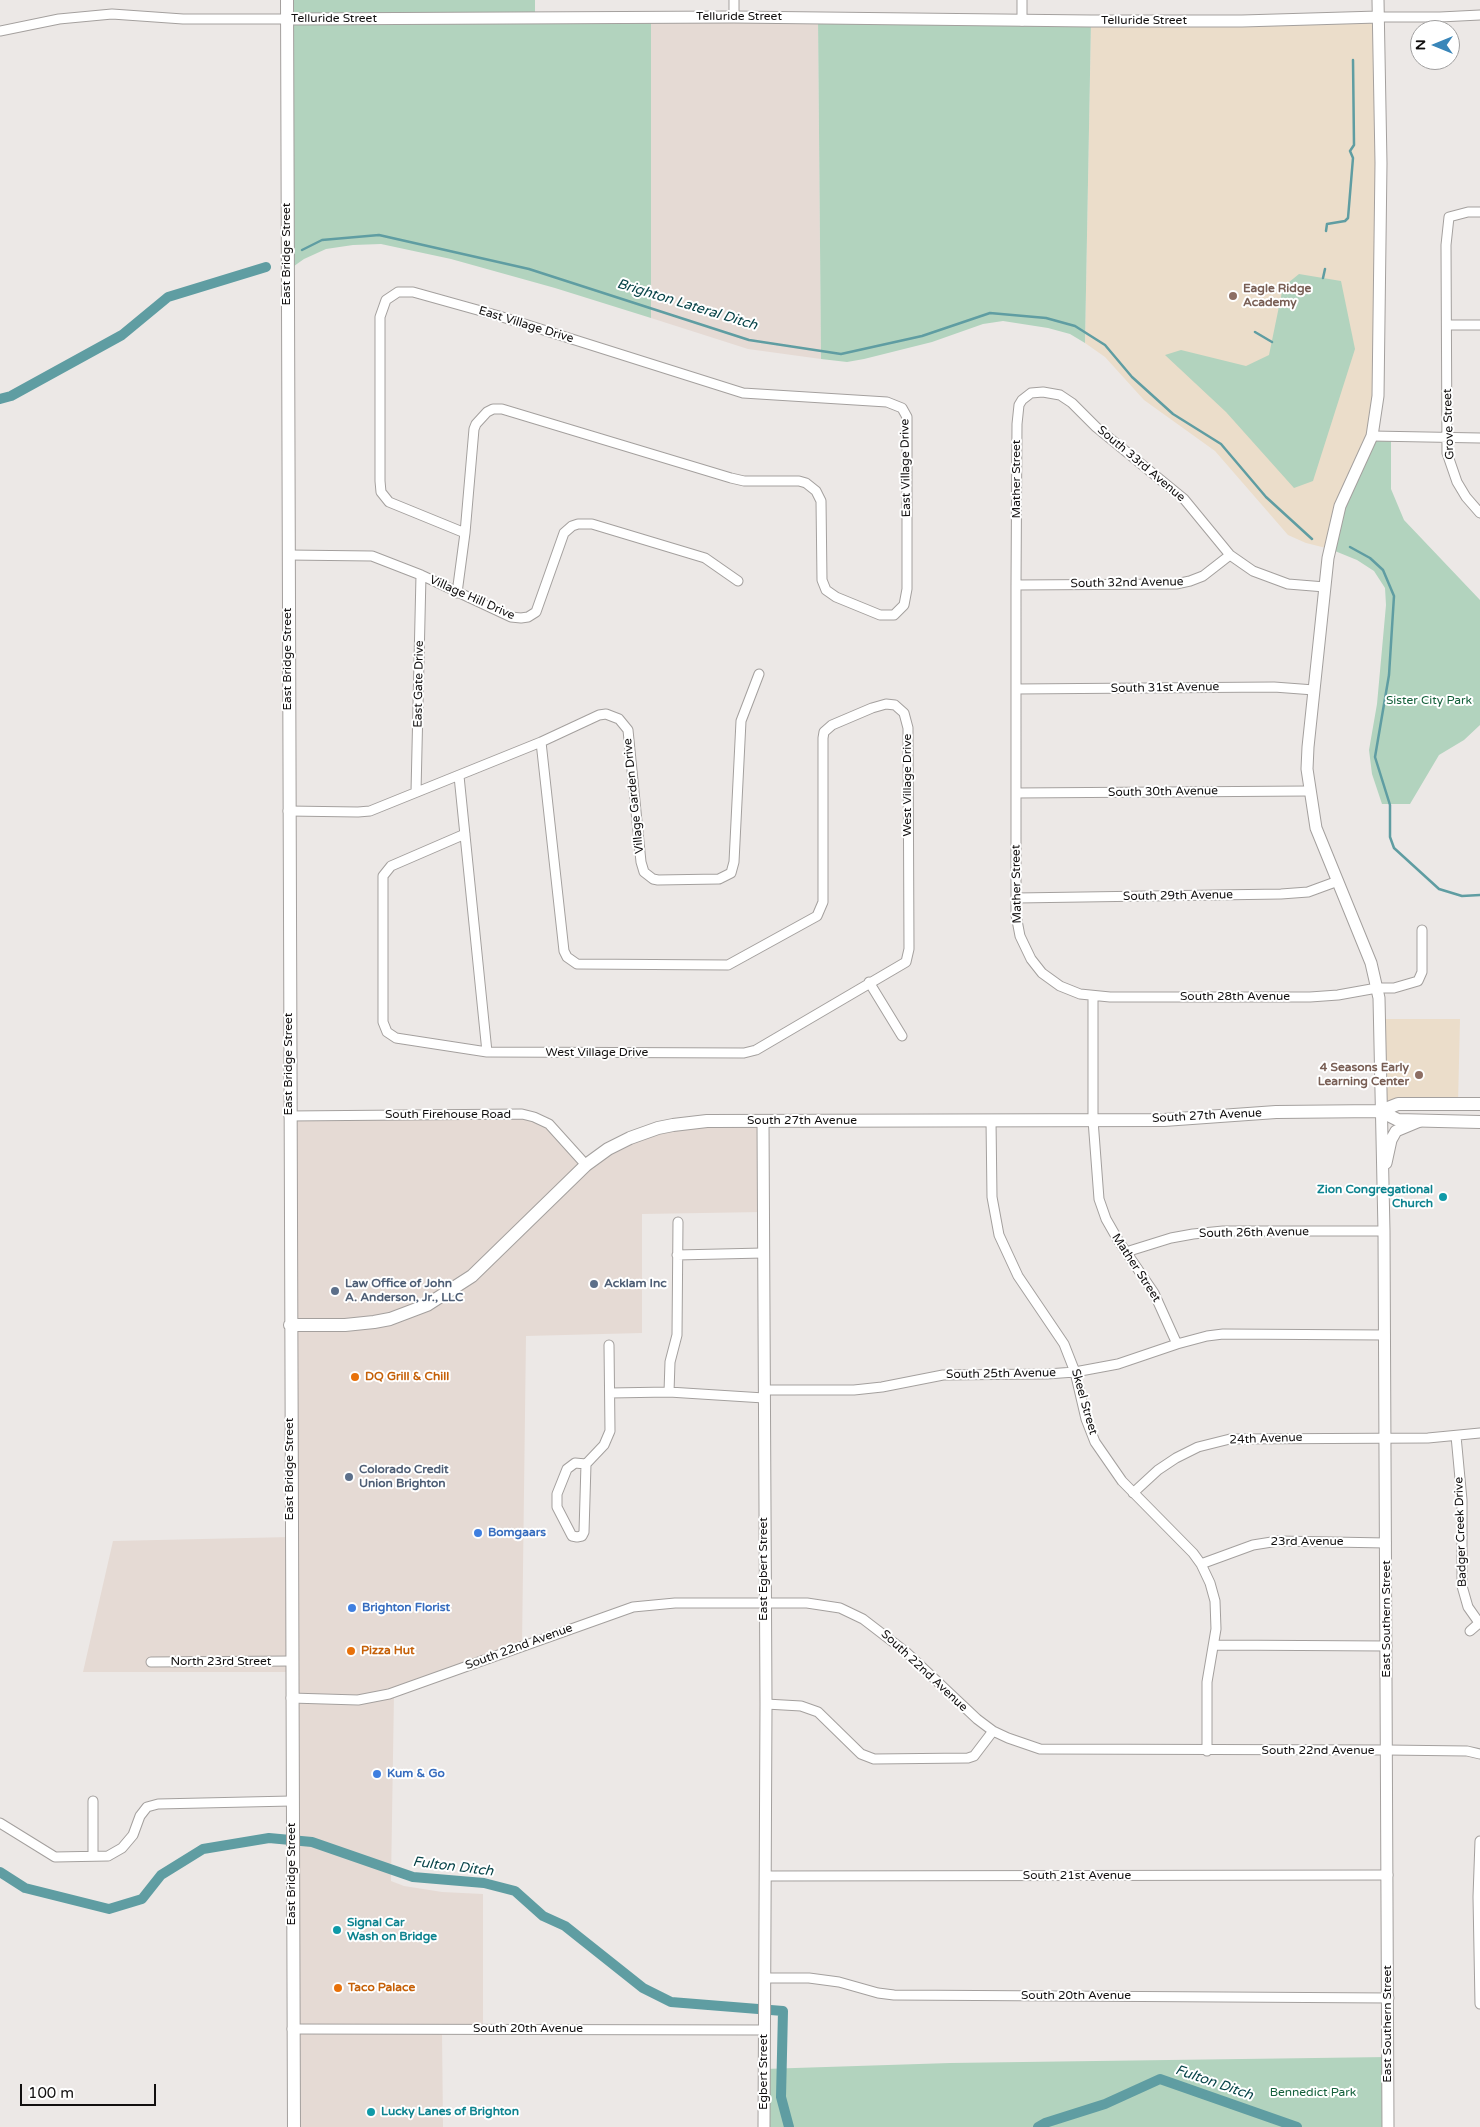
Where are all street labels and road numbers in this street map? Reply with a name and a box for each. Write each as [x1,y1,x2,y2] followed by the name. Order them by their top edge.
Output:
[696,10,782,24] street label: Telluride Street
[291,12,377,26] street label: Telluride Street
[1101,14,1187,28] street label: Telluride Street
[280,203,294,305] street label: East Bridge Street
[477,304,575,346] street label: East Village Drive
[1441,388,1457,460] street label: Grove Street
[898,419,914,517] street label: East Village Drive
[1094,423,1188,505] street label: South 33rd Avenue
[1010,440,1024,518] street label: Mather Street
[427,573,517,623] street label: Village Hill Drive
[1070,575,1184,591] street label: South 32nd Avenue
[281,608,295,710] street label: East Bridge Street
[411,640,427,728] street label: East Gate Drive
[1111,680,1219,696] street label: South 31st Avenue
[901,734,915,836] street label: West Village Drive
[621,738,647,854] street label: Village Garden Drive
[1108,784,1218,800] street label: South 30th Avenue
[1009,844,1025,924] street label: Mather Street
[1123,888,1233,904] street label: South 29th Avenue
[1180,990,1290,1004] street label: South 28th Avenue
[282,1013,296,1115] street label: East Bridge Street
[546,1046,648,1060] street label: West Village Drive
[1152,1106,1262,1126] street label: South 27th Avenue
[385,1108,511,1122] street label: South Firehouse Road
[747,1114,857,1128] street label: South 27th Avenue
[1199,1225,1309,1241] street label: South 26th Avenue
[1108,1231,1164,1305] street label: Mather Street
[946,1366,1056,1382] street label: South 25th Avenue
[1068,1367,1100,1437] street label: Skeel Street
[283,1418,297,1520] street label: East Bridge Street
[1229,1431,1303,1447] street label: 24th Avenue
[1452,1477,1470,1587] street label: Badger Creek Drive
[757,1517,771,1621] street label: East Egbert Street
[1270,1535,1344,1549] street label: 23rd Avenue
[1380,1560,1394,1678] street label: East Southern Street
[463,1621,575,1673] street label: South 22nd Avenue
[878,1627,970,1715] street label: South 22nd Avenue
[171,1655,271,1669] street label: North 23rd Street
[1261,1744,1375,1758] street label: South 22nd Avenue
[285,1823,299,1925] street label: East Bridge Street
[1023,1869,1131,1883] street label: South 21st Avenue
[1381,1965,1395,2083] street label: East Southern Street
[1021,1989,1131,2003] street label: South 20th Avenue
[473,2022,583,2036] street label: South 20th Avenue
[757,2034,771,2110] street label: Egbert Street

